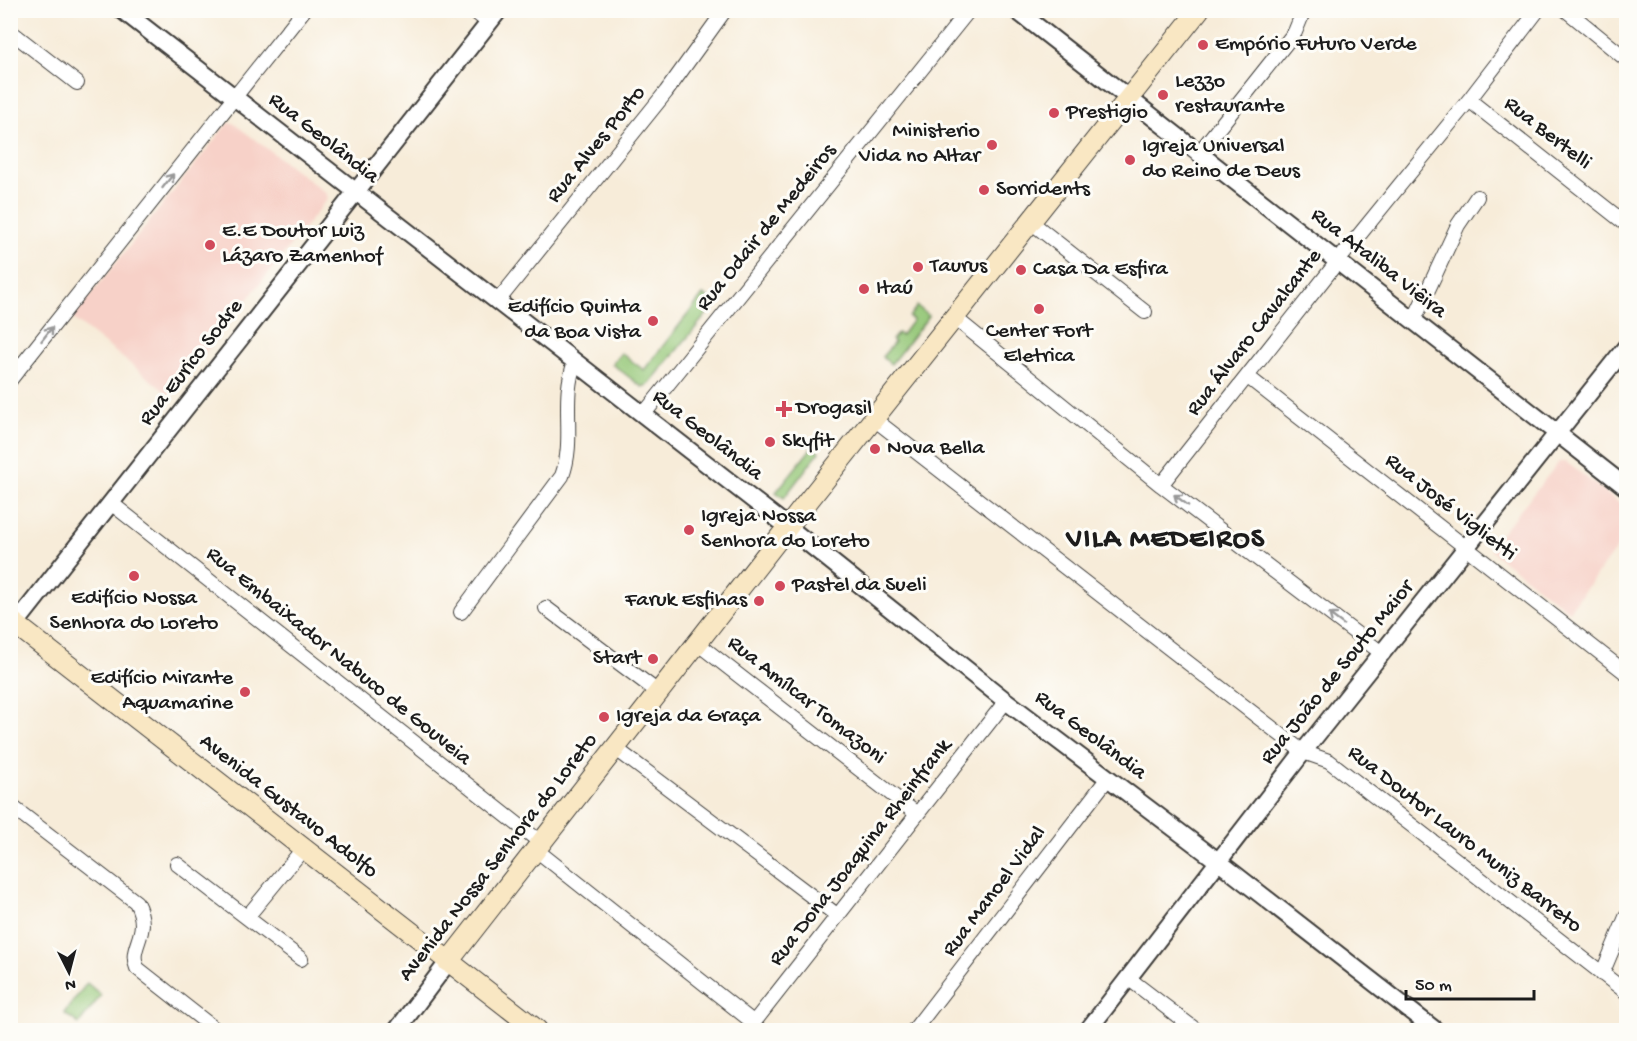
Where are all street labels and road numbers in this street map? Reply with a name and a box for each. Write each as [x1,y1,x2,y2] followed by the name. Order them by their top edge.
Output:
[542,81,652,209] street label: Rua Alves Porto
[262,88,384,191] street label: Rua Geolândia
[1498,92,1596,176] street label: Rua Bertelli
[692,138,843,317] street label: Rua Odair de Medeiros
[1305,203,1452,326] street label: Rua Ataliba Viêira
[1182,244,1329,422] street label: Rua Álvaro Cavalcante
[134,294,250,432] street label: Rua Eurico Sodre
[646,385,768,488] street label: Rua Geolândia
[1379,448,1521,568] street label: Rua José Viglietti
[200,542,477,773] street label: Rua Embaixador Nabuco de Gouveia
[1256,574,1422,770] street label: Rua João de Souto Maior
[721,631,891,771] street label: Rua Amílcar Tomazoni
[1029,686,1152,787] street label: Rua Geolândia
[193,729,383,885] street label: Avenida Gustavo Adolfo
[394,729,604,987] street label: Avenida Nossa Senhora do Loreto
[764,732,959,972] street label: Rua Dona Joaquina Rheinfrank
[1342,740,1586,940] street label: Rua Doutor Lauro Muniz Barreto
[937,821,1053,963] street label: Rua Manoel Vidal

